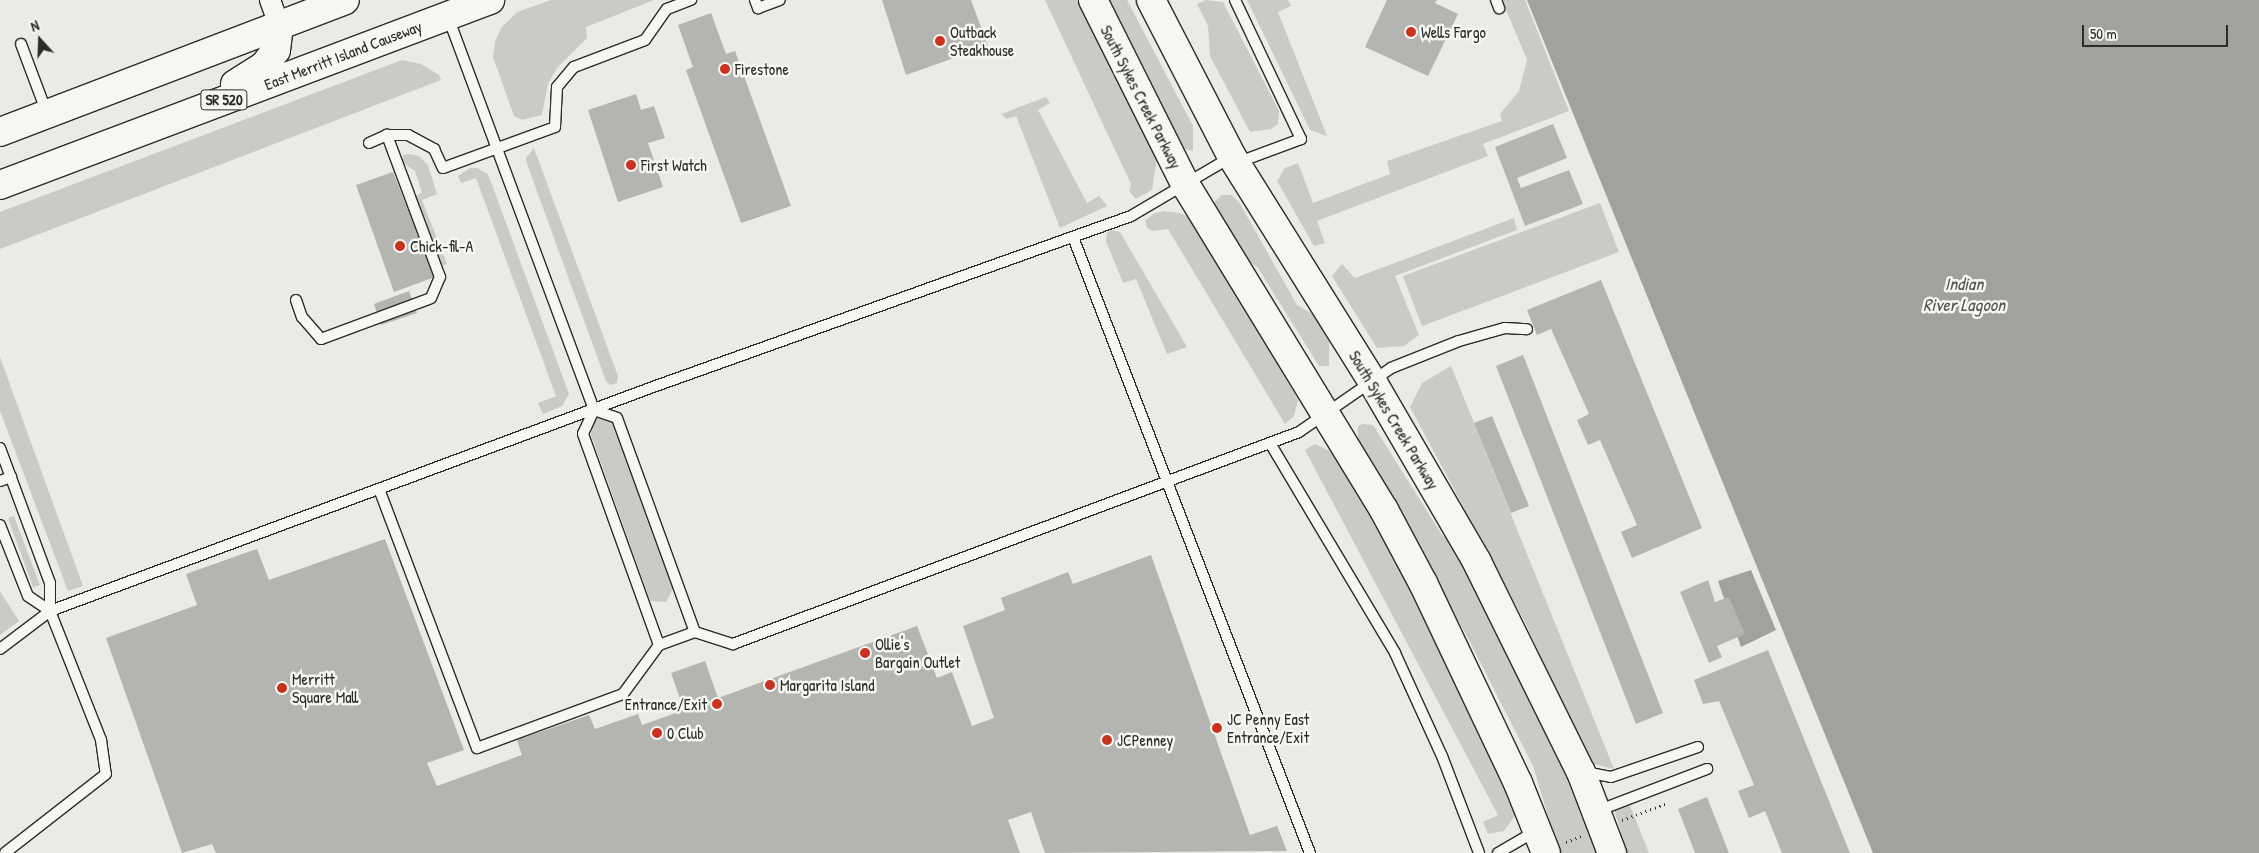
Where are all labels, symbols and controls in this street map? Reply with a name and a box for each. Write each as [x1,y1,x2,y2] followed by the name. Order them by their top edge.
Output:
[15,15,65,65] north arrow
[28,15,41,36] text: N
[2084,15,2230,47] scale bar
[262,16,424,94] street label: East Merritt Island Causeway
[950,22,1014,60] place label: Outback Steakhouse
[1097,22,1185,172] street label: South Sykes Creek Parkway
[1421,22,1486,42] place label: Wells Fargo
[2090,23,2117,44] text: 50 m
[1405,26,1417,38] marker: Wells Fargo
[934,35,946,47] marker: Outback Steakhouse
[735,59,789,79] place label: Firestone
[719,63,731,75] marker: Firestone
[200,88,248,112] road number: SR 520
[641,155,707,175] place label: First Watch
[625,159,637,171] marker: First Watch
[410,236,473,256] place label: Chick-fil-A
[394,240,406,252] marker: Chick-fil-A
[1923,274,2005,316] water label: Indian River Lagoon
[1345,347,1443,493] street label: South Sykes Creek Parkway
[875,634,960,672] place label: Ollie's Bargain Outlet
[859,647,871,659] marker: Ollie's Bargain Outlet
[292,669,358,707] place label: Merritt Square Mall
[780,675,874,695] place label: Margarita Island
[764,679,776,691] marker: Margarita Island
[276,682,288,694] marker: Merritt Square Mall
[625,694,707,714] place label: Entrance/Exit
[711,698,723,710] marker: Entrance/Exit
[1227,709,1309,747] place label: JC Penny East Entrance/Exit
[1211,722,1223,734] marker: JC Penny East Entrance/Exit
[667,723,704,743] place label: 0 Club
[651,727,663,739] marker: 0 Club
[1117,730,1173,750] place label: JCPenney
[1101,734,1113,746] marker: JCPenney

